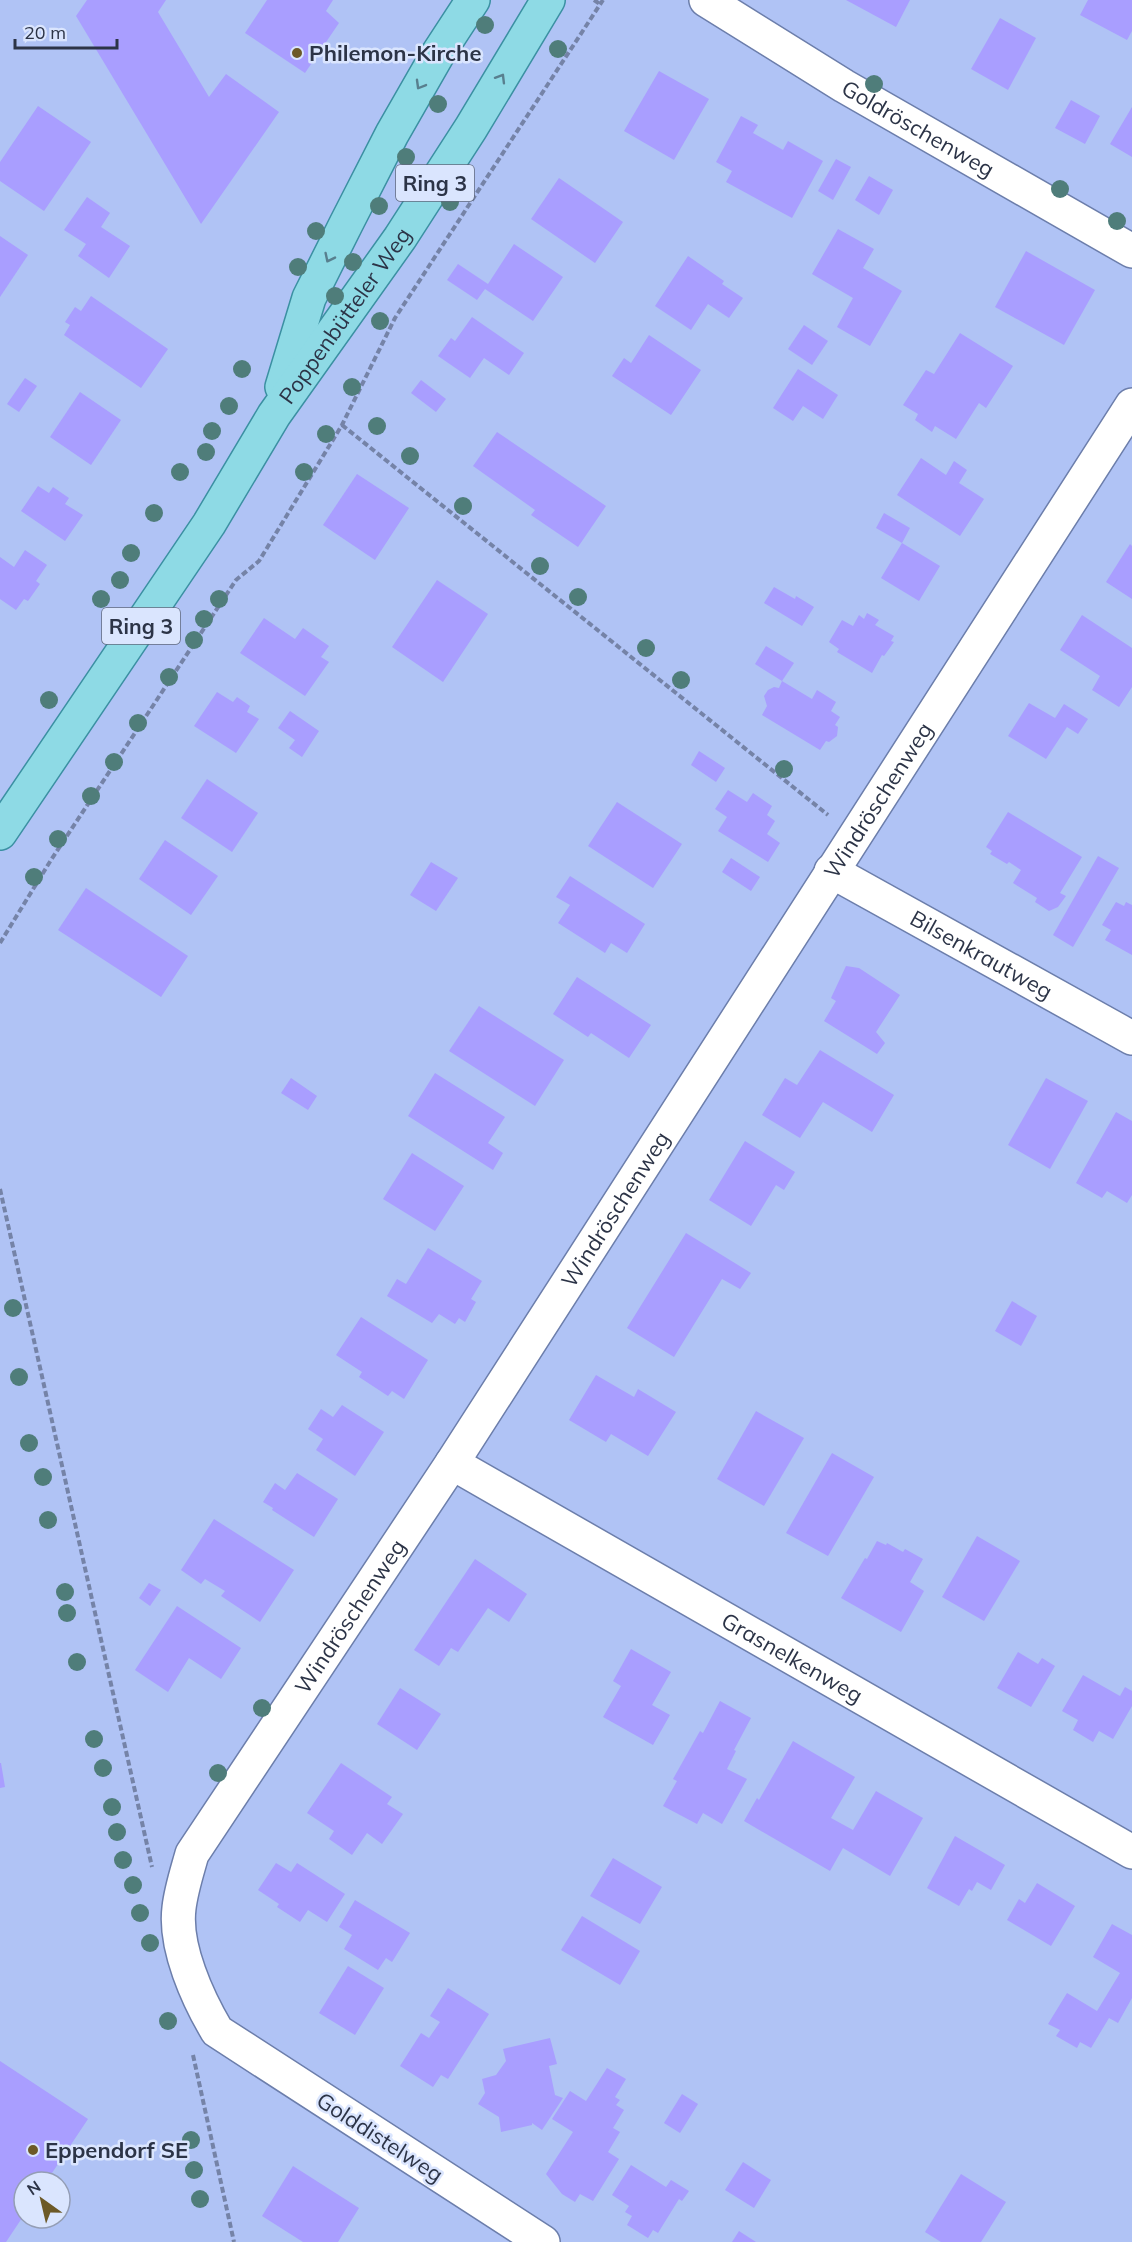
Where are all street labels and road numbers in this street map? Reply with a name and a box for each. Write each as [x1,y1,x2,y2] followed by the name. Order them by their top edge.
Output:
[837,74,999,183] street label: Goldröschenweg
[396,165,474,201] road number: Ring 3
[272,222,417,409] street label: Poppenbütteler Weg
[102,608,180,644] road number: Ring 3
[818,717,938,884] street label: Windröschenweg
[905,904,1057,1005] street label: Bilsenkrautweg
[555,1126,676,1292] street label: Windröschenweg
[289,1534,411,1699] street label: Windröschenweg
[717,1606,868,1709] street label: Grasnelkenweg
[311,2086,449,2188] street label: Golddistelweg

